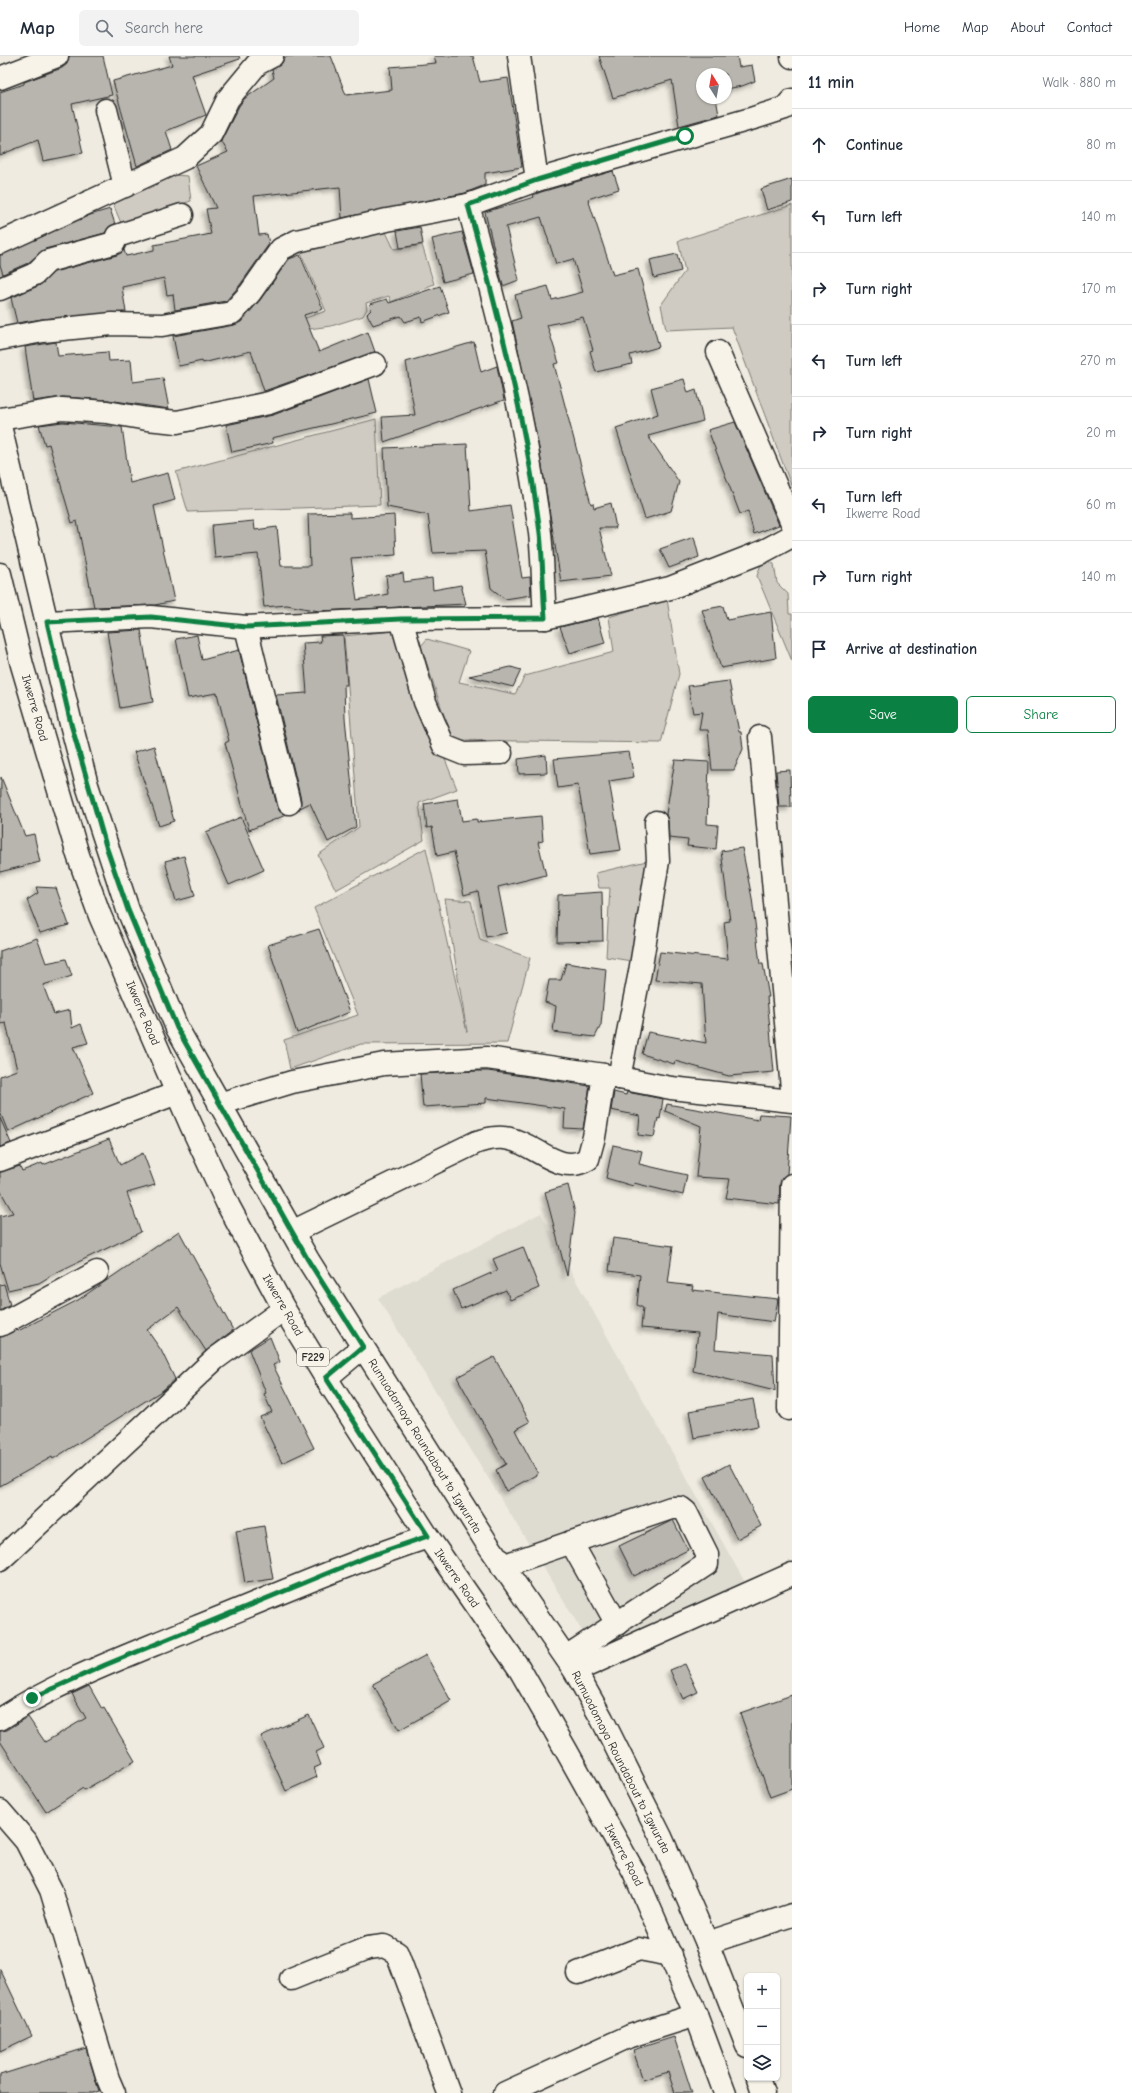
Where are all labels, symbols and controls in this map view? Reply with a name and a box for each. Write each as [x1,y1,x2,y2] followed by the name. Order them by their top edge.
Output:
[79,10,359,46] search box
[20,17,55,39] text: Map
[93,17,115,39] icon: search
[125,19,203,37] text: Search here
[904,19,940,36] text: Home
[962,19,988,36] text: Map
[1010,19,1045,36] text: About
[1067,19,1112,36] text: Contact
[696,68,732,104] north arrow
[808,73,854,92] text: 11 min
[1042,75,1116,90] text: Walk · 880 m
[676,127,694,145] route start
[808,134,830,156] icon: ahead
[846,136,903,154] text: Continue
[1086,137,1116,152] text: 80 m
[808,206,830,228] icon: left
[846,208,902,226] text: Turn left
[1082,209,1116,224] text: 140 m
[808,278,830,300] icon: right
[846,280,912,298] text: Turn right
[1082,281,1116,296] text: 170 m
[808,350,830,372] icon: left
[846,352,902,370] text: Turn left
[1080,353,1116,368] text: 270 m
[808,422,830,444] icon: right
[846,424,912,442] text: Turn right
[1086,425,1116,440] text: 20 m
[846,488,902,506] text: Turn left
[808,494,830,516] icon: left
[1086,497,1116,512] text: 60 m
[846,506,920,521] text: Ikwerre Road
[808,566,830,588] icon: right
[846,568,912,586] text: Turn right
[1082,569,1116,584] text: 140 m
[808,638,830,660] icon: arrive
[846,640,977,658] text: Arrive at destination
[19,673,51,743] street label: Ikwerre Road
[808,696,958,733] button: Save
[966,696,1116,733] button: Share
[123,979,163,1047] street label: Ikwerre Road
[260,1272,306,1338] street label: Ikwerre Road
[297,1348,329,1366] road number: F229
[365,1356,485,1536] street label: Rumuodomaya Roundabout to Igwuruta
[432,1546,482,1610] street label: Ikwerre Road
[569,1668,673,1856] street label: Rumuodomaya Roundabout to Igwuruta
[23,1689,41,1707] route end
[602,1821,646,1889] street label: Ikwerre Road
[744,1973,780,2081] map controls
[744,1973,780,2009] button: +
[744,2009,780,2045] button: −
[744,2045,780,2081] button: layers

